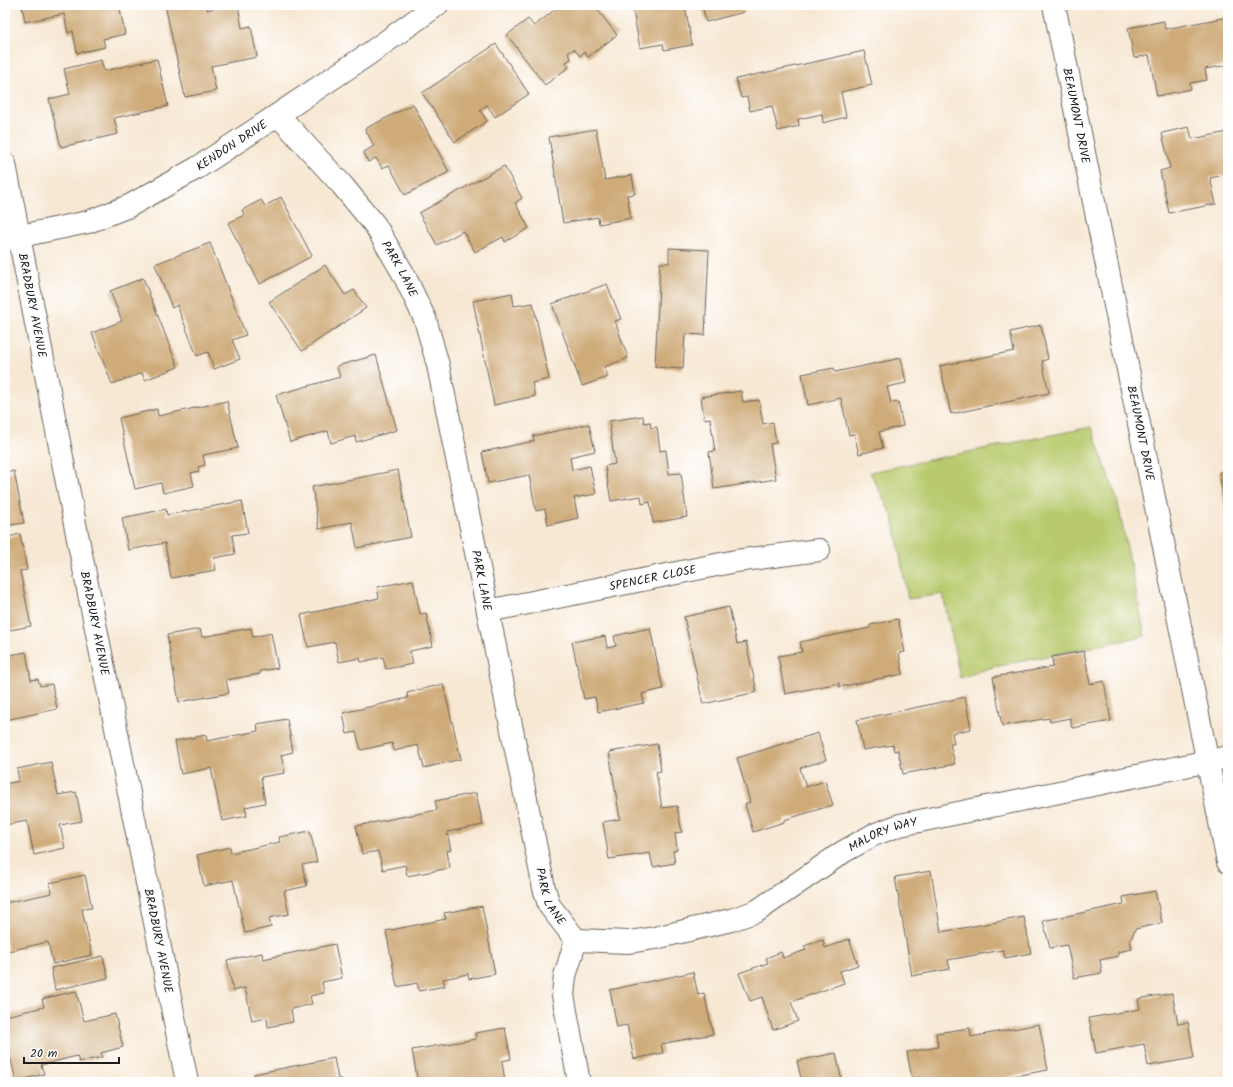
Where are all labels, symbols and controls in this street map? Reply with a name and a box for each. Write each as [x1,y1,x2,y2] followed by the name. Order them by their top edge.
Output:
[1057,66,1095,166] street label: BEAUMONT DRIVE
[192,115,272,176] street label: KENDON DRIVE
[376,237,423,301] street label: PARK LANE
[13,251,52,360] street label: BRADBURY AVENUE
[1121,384,1160,484] street label: BEAUMONT DRIVE
[466,548,497,614] street label: PARK LANE
[607,560,699,596] street label: SPENCER CLOSE
[75,569,114,678] street label: BRADBURY AVENUE
[845,813,920,857] street label: MALORY WAY
[530,866,571,930] street label: PARK LANE
[138,887,178,996] street label: BRADBURY AVENUE
[24,1039,119,1065] scale bar
[30,1044,58,1063] text: 20 m

